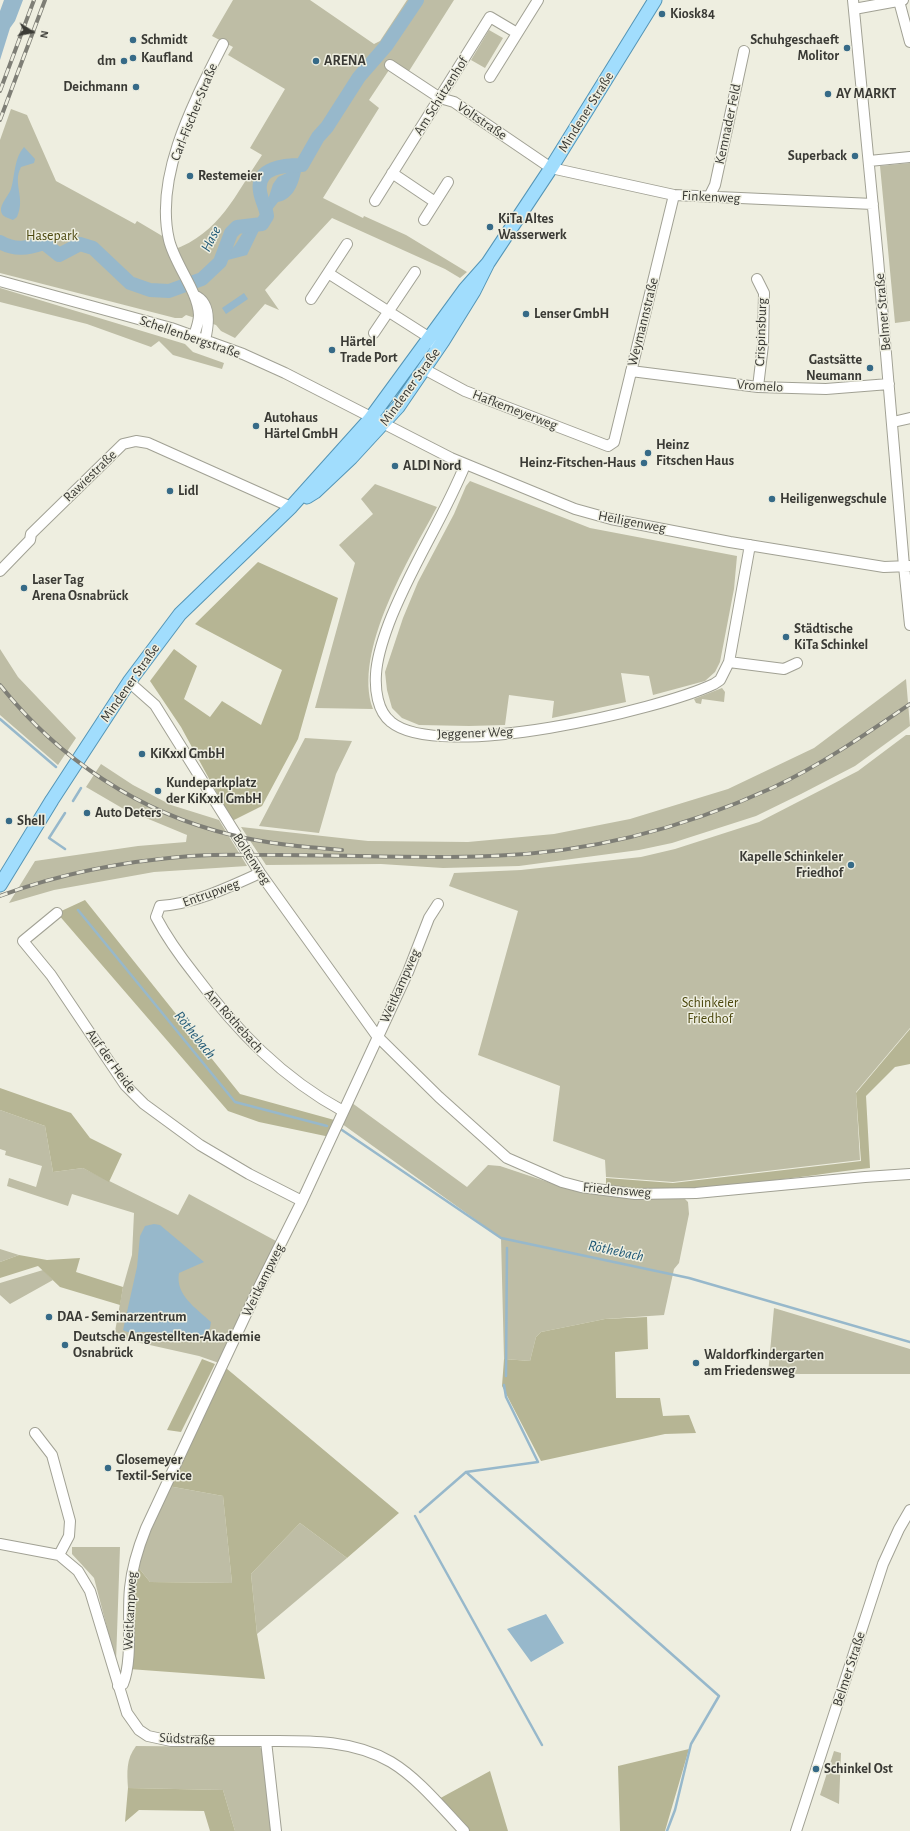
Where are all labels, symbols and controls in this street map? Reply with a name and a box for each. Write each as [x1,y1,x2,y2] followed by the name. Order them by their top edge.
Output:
[670,6,715,22] place label: Kiosk84
[657,9,667,19] marker: Kiosk84
[12,12,52,52] north arrow
[38,30,50,39] text: N
[141,32,188,48] place label: Schmidt
[750,32,839,64] place label: Schuhgeschaeft Molitor
[128,35,138,45] marker: Schmidt
[842,43,852,53] marker: Schuhgeschaeft Molitor
[141,50,193,66] place label: Kaufland
[97,53,116,69] place label: dm
[128,53,138,63] marker: Kaufland
[324,53,366,69] place label: ARENA
[410,54,472,138] street label: Am Schützenhof
[119,56,129,66] marker: dm
[311,56,321,66] marker: ARENA
[167,61,221,163] street label: Carl-Fischer-Straße
[554,69,618,155] street label: Mindener Straße
[63,79,128,95] place label: Deichmann
[131,82,141,92] marker: Deichmann
[711,82,745,166] street label: Kemnader Feld
[836,86,896,102] place label: AY MARKT
[823,89,833,99] marker: AY MARKT
[454,98,510,144] street label: Voltstraße
[788,148,847,164] place label: Superback
[850,151,860,161] marker: Superback
[198,168,262,184] place label: Restemeier
[185,171,195,181] marker: Restemeier
[681,187,741,207] street label: Finkenweg
[498,211,567,244] place label: KiTa Altes Wasserwerk
[485,222,495,232] marker: KiTa Altes Wasserwerk
[197,223,225,255] water label: Hase
[26,228,78,244] park label: Hasepark
[871,272,895,352] street label: Belmer Straße
[624,276,662,368] street label: Weymannstraße
[751,297,771,367] street label: Crispinsburg
[534,306,609,322] place label: Lenser GmbH
[521,309,531,319] marker: Lenser GmbH
[137,312,243,362] street label: Schellenbergstraße
[340,334,398,366] place label: Härtel Trade Port
[327,345,337,355] marker: Härtel Trade Port
[376,345,444,429] street label: Mindener Straße
[806,352,862,384] place label: Gastsätte Neumann
[865,363,875,373] marker: Gastsätte Neumann
[736,376,784,396] street label: Vromelo
[470,386,560,434] street label: Hafkemeyerweg
[264,410,338,442] place label: Autohaus Härtel GmbH
[251,421,261,431] marker: Autohaus Härtel GmbH
[656,437,734,470] place label: Heinz Fitschen Haus
[60,446,120,506] street label: Rawiestraße
[643,448,653,458] marker: Heinz Fitschen Haus
[519,455,636,471] place label: Heinz-Fitschen-Haus
[403,458,461,474] place label: ALDI Nord
[639,458,649,468] marker: Heinz-Fitschen-Haus
[390,461,400,471] marker: ALDI Nord
[178,483,199,499] place label: Lidl
[165,486,175,496] marker: Lidl
[780,491,887,507] place label: Heiligenwegschule
[767,494,777,504] marker: Heiligenwegschule
[597,507,667,537] street label: Heiligenweg
[32,572,128,604] place label: Laser Tag Arena Osnabrück
[19,583,29,593] marker: Laser Tag Arena Osnabrück
[794,621,868,654] place label: Städtische KiTa Schinkel
[781,632,791,642] marker: Städtische KiTa Schinkel
[97,640,163,726] street label: Mindener Straße
[437,723,513,743] street label: Jeggener Weg
[150,746,225,762] place label: KiKxxl GmbH
[137,749,147,759] marker: KiKxxl GmbH
[166,775,262,808] place label: Kundeparkplatz der KiKxxl GmbH
[153,786,163,796] marker: Kundeparkplatz der KiKxxl GmbH
[95,805,161,821] place label: Auto Deters
[82,808,92,818] marker: Auto Deters
[17,813,45,829] place label: Shell
[4,816,14,826] marker: Shell
[229,830,275,888] street label: Boltenweg
[739,849,843,882] place label: Kapelle Schinkeler Friedhof
[846,860,856,870] marker: Kapelle Schinkeler Friedhof
[180,875,242,911] street label: Entrupweg
[376,946,424,1026] street label: Weitkampweg
[201,986,267,1056] street label: Am Röthebach
[682,995,738,1028] park label: Schinkeler Friedhof
[170,1007,220,1063] water label: Röthebach
[82,1026,140,1096] street label: Auf der Heide
[582,1179,652,1201] street label: Friedensweg
[586,1236,646,1266] water label: Röthebach
[238,1241,288,1319] street label: Weitkampweg
[57,1309,186,1325] place label: DAA - Seminarzentrum
[44,1312,54,1322] marker: DAA - Seminarzentrum
[73,1329,261,1362] place label: Deutsche Angestellten-Akademie Osnabrück
[60,1340,70,1350] marker: Deutsche Angestellten-Akademie Osnabrück
[704,1347,824,1380] place label: Waldorfkindergarten am Friedensweg
[691,1358,701,1368] marker: Waldorfkindergarten am Friedensweg
[116,1452,192,1484] place label: Glosemeyer Textil-Service
[103,1463,113,1473] marker: Glosemeyer Textil-Service
[120,1571,140,1651] street label: Weitkampweg
[829,1629,869,1709] street label: Belmer Straße
[159,1729,215,1749] street label: Südstraße
[824,1761,893,1777] place label: Schinkel Ost
[811,1764,821,1774] marker: Schinkel Ost

